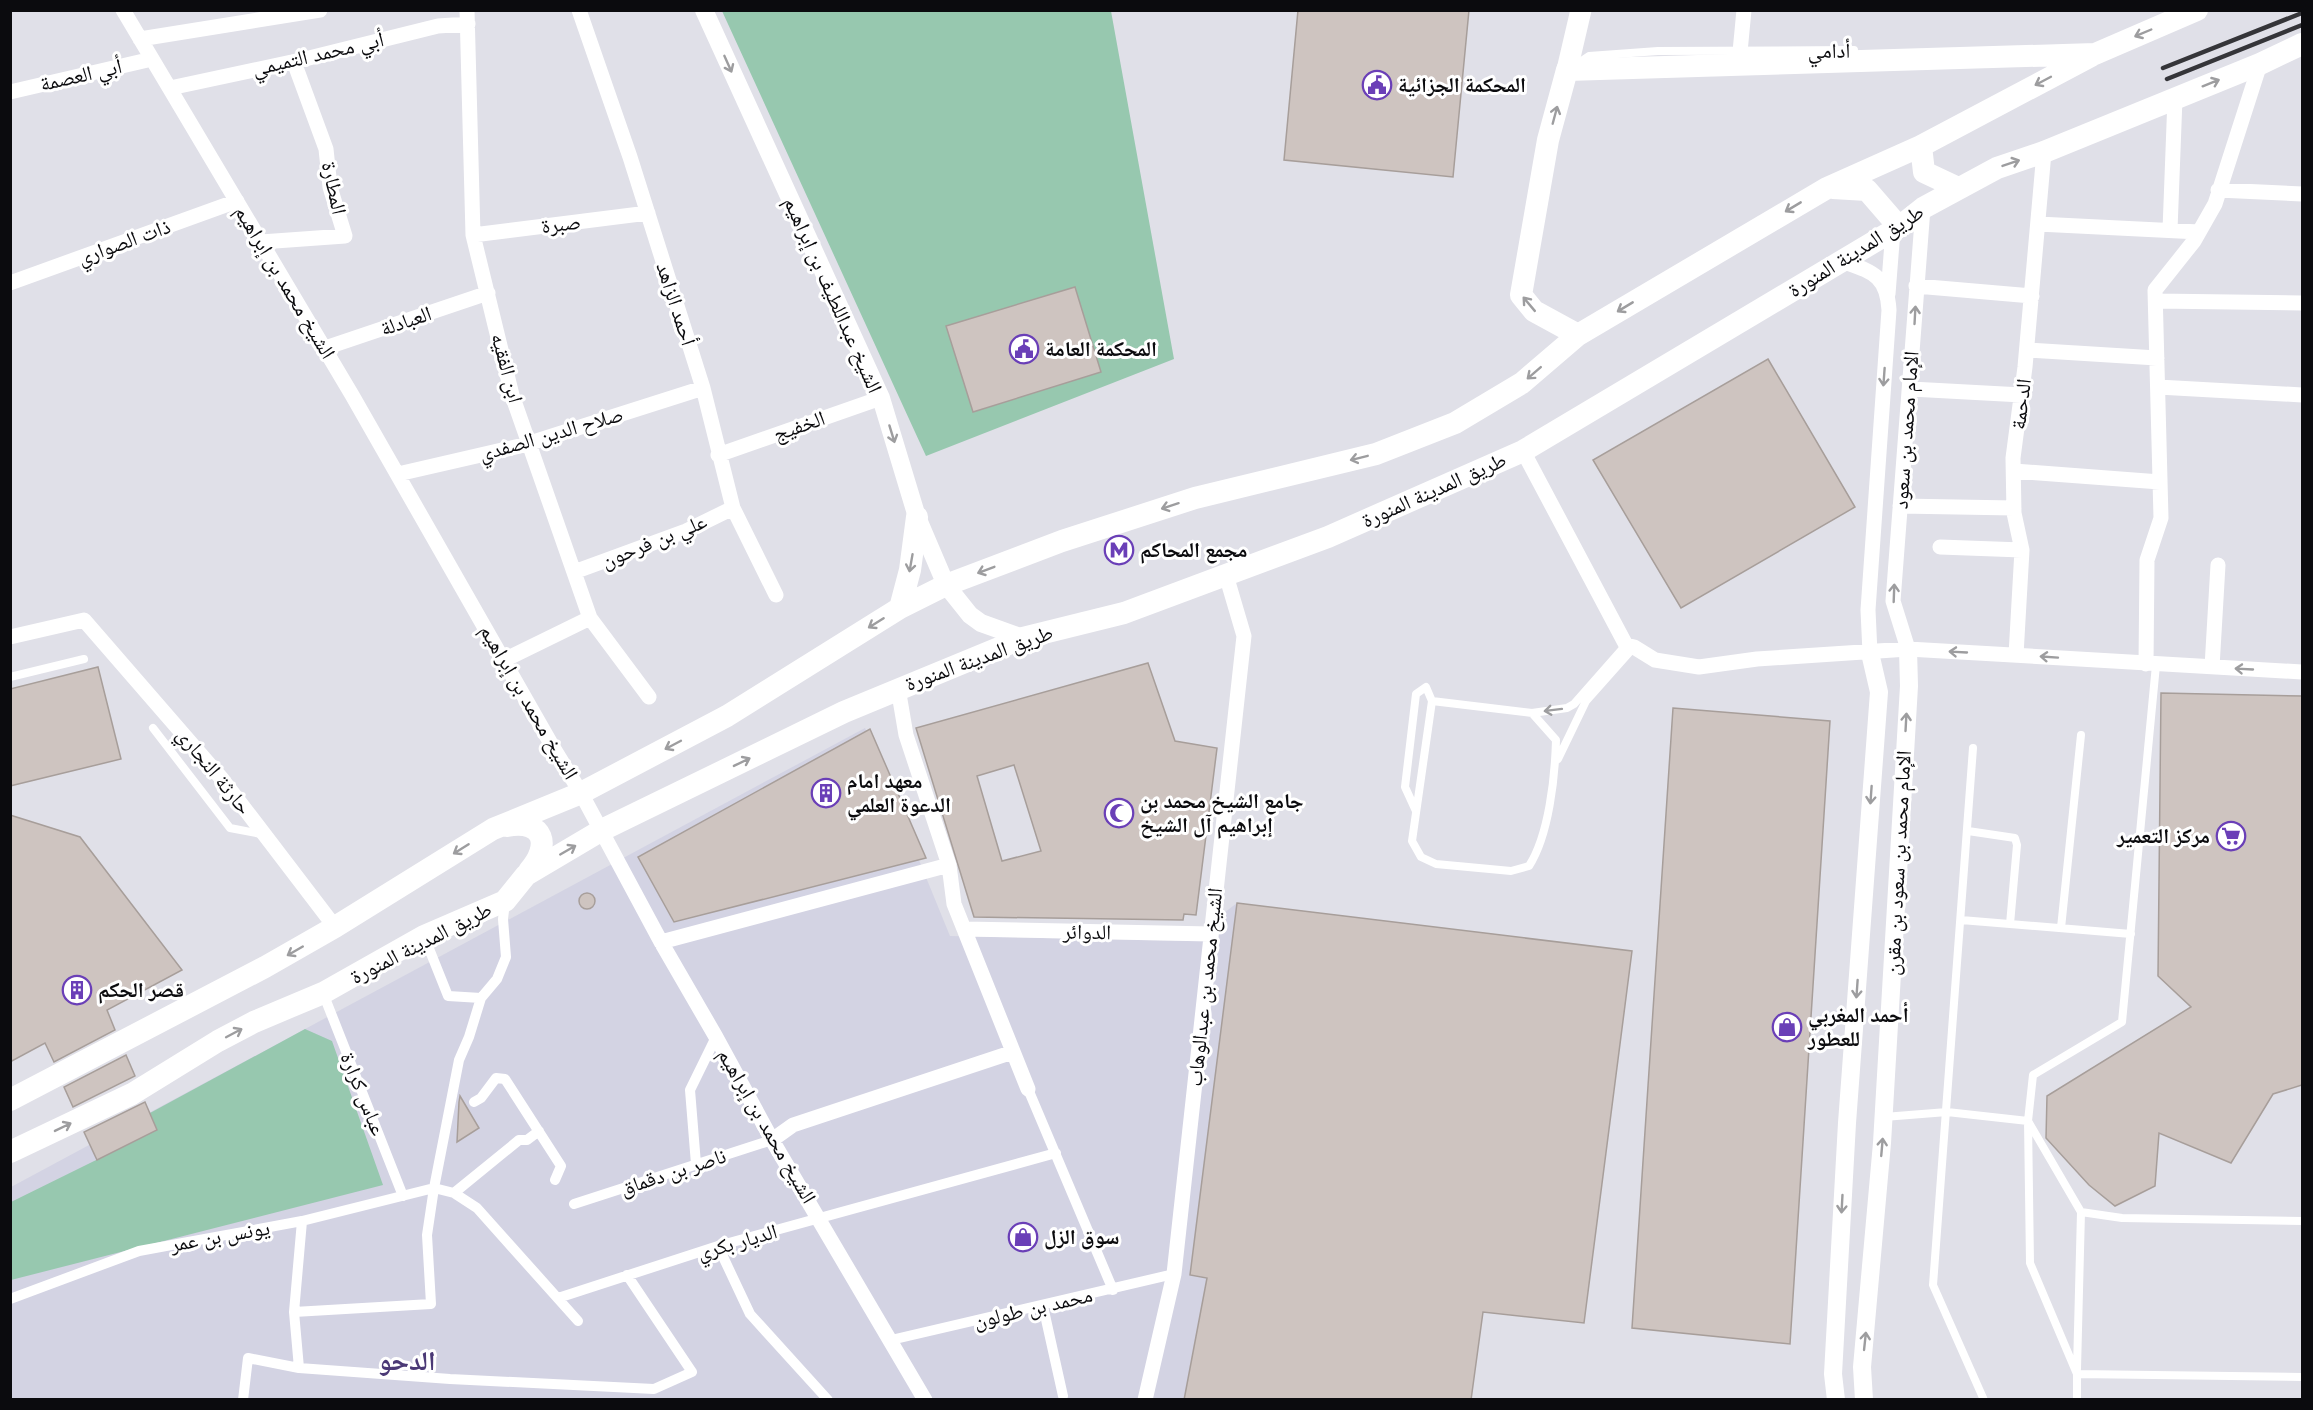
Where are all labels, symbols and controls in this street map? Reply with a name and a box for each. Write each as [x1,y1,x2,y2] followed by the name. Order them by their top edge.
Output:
[250,26,387,85] street label: أبي محمد التميمي
[2134,29,2152,40] one-way arrow
[1807,38,1851,68] street label: أدامي
[38,53,125,100] street label: أبي العصمة
[723,54,735,72] one-way arrow
[1361,69,1393,101] public building icon: المحكمة الجزائية
[1398,72,1526,97] place label: المحكمة الجزائية
[2035,76,2053,88] one-way arrow
[2202,77,2220,88] one-way arrow
[1549,106,1561,125] one-way arrow
[2001,157,2020,168] one-way arrow
[317,159,352,217] street label: المطارة
[777,193,888,397] street label: الشيخ عبداللطيف بن إبراهيم
[1783,199,1929,303] street label: طريق المدينة المنورة
[228,200,341,364] street label: الشيخ محمد بن إبراهيم
[1785,202,1802,214] one-way arrow
[540,209,582,238] street label: صبرة
[74,213,175,274] street label: ذات الصواري
[651,259,702,349] street label: أحمد الزاهد
[1522,297,1536,312] one-way arrow
[377,300,435,341] street label: العبادلة
[1617,301,1634,313] one-way arrow
[1909,305,1920,325] one-way arrow
[485,330,529,406] street label: ابن الفقيه
[1008,333,1040,365] public building icon: المحكمة العامة
[1045,336,1157,361] place label: المحكمة العامة
[1888,350,1925,510] street label: الإمام محمد بن سعود
[1526,366,1541,380] one-way arrow
[1878,366,1889,386] one-way arrow
[2005,377,2036,431] street label: الدحمة
[476,401,627,470] street label: صلاح الدين الصفدي
[770,405,828,447] street label: الخفيج
[887,424,898,443] one-way arrow
[1358,447,1510,533] street label: طريق المدينة المنورة
[1350,452,1369,464] one-way arrow
[1161,501,1180,512] one-way arrow
[597,508,712,577] street label: علي بن فرحون
[1103,534,1135,566] metro station icon: مجمع المحاكم
[1140,537,1247,564] place label: مجمع المحاكم
[905,552,916,572] one-way arrow
[978,565,996,576] one-way arrow
[1889,583,1900,603] one-way arrow
[868,617,885,629] one-way arrow
[902,619,1056,697] street label: طريق المدينة المنورة
[473,620,584,785] street label: الشيخ محمد بن إبراهيم
[1948,646,1968,657] one-way arrow
[2040,651,2060,662] one-way arrow
[2235,663,2255,674] one-way arrow
[1544,705,1564,716] one-way arrow
[1901,712,1912,732] one-way arrow
[168,722,257,822] street label: حارثة النجاري
[665,740,683,751] one-way arrow
[1879,750,1918,976] street label: الإمام محمد بن سعود بن مقرن
[733,756,751,768] one-way arrow
[847,768,951,821] place label: معهد امام الدعوة العلمي
[810,777,842,809] building icon: معهد امام الدعوة العلمي
[1866,784,1877,804] one-way arrow
[1140,788,1304,839] place label: جامع الشيخ محمد بن إبراهيم آل الشيخ
[1103,797,1135,829] mosque icon: جامع الشيخ محمد بن إبراهيم آل الشيخ
[2215,820,2247,852] supermarket icon: مركز التعمير
[2116,823,2210,848] place label: مركز التعمير
[453,843,470,855] one-way arrow
[559,844,576,856] one-way arrow
[1182,886,1228,1088] street label: الشيخ محمد بن عبدالوهاب
[346,896,496,990] street label: طريق المدينة المنورة
[1062,919,1111,944] street label: الدوائر
[286,945,303,957] one-way arrow
[61,974,93,1006] building icon: قصر الحكم
[98,977,184,1004] place label: قصر الحكم
[1851,979,1862,998] one-way arrow
[1807,1001,1909,1051] place label: أحمد المغربي للعطور
[1771,1011,1803,1043] shop icon: أحمد المغربي للعطور
[225,1027,242,1039] one-way arrow
[711,1044,822,1209] street label: الشيخ محمد بن إبراهيم
[335,1049,392,1140] street label: عباس كرارة
[54,1120,72,1132] one-way arrow
[1877,1138,1888,1158] one-way arrow
[617,1143,729,1201] street label: ناصر بن دقماق
[1837,1194,1848,1214] one-way arrow
[167,1214,272,1258] street label: يونس بن عمر
[694,1218,781,1269] street label: الديار بكري
[1007,1221,1039,1253] shop icon: سوق الزل
[1044,1224,1119,1250] place label: سوق الزل
[971,1282,1095,1334] street label: محمد بن طولون
[1860,1332,1871,1352] one-way arrow
[378,1345,436,1376] district label: الدحو

